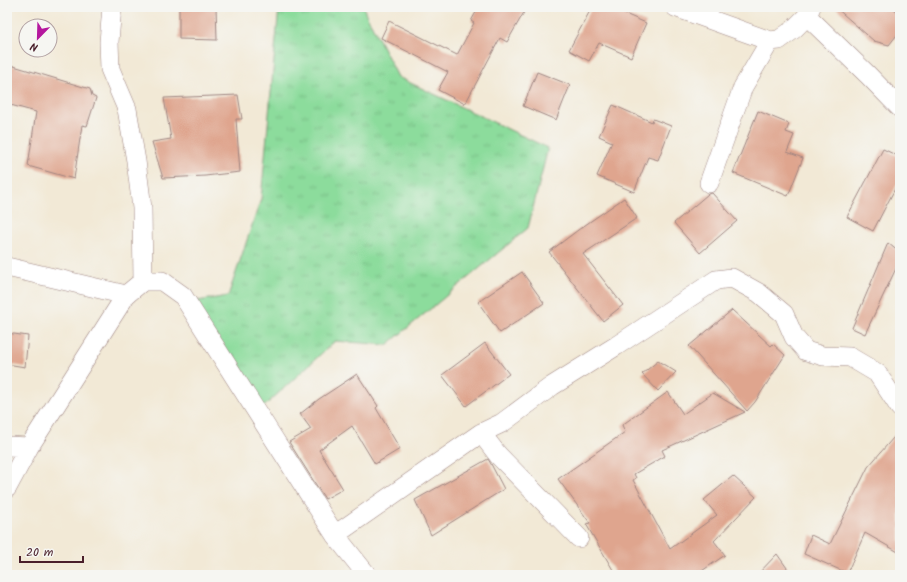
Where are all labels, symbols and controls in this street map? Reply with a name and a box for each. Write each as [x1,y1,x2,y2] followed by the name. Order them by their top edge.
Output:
[18,18,58,58] north arrow
[28,37,41,56] text: N
[20,538,83,564] scale bar
[26,543,54,562] text: 20 m

